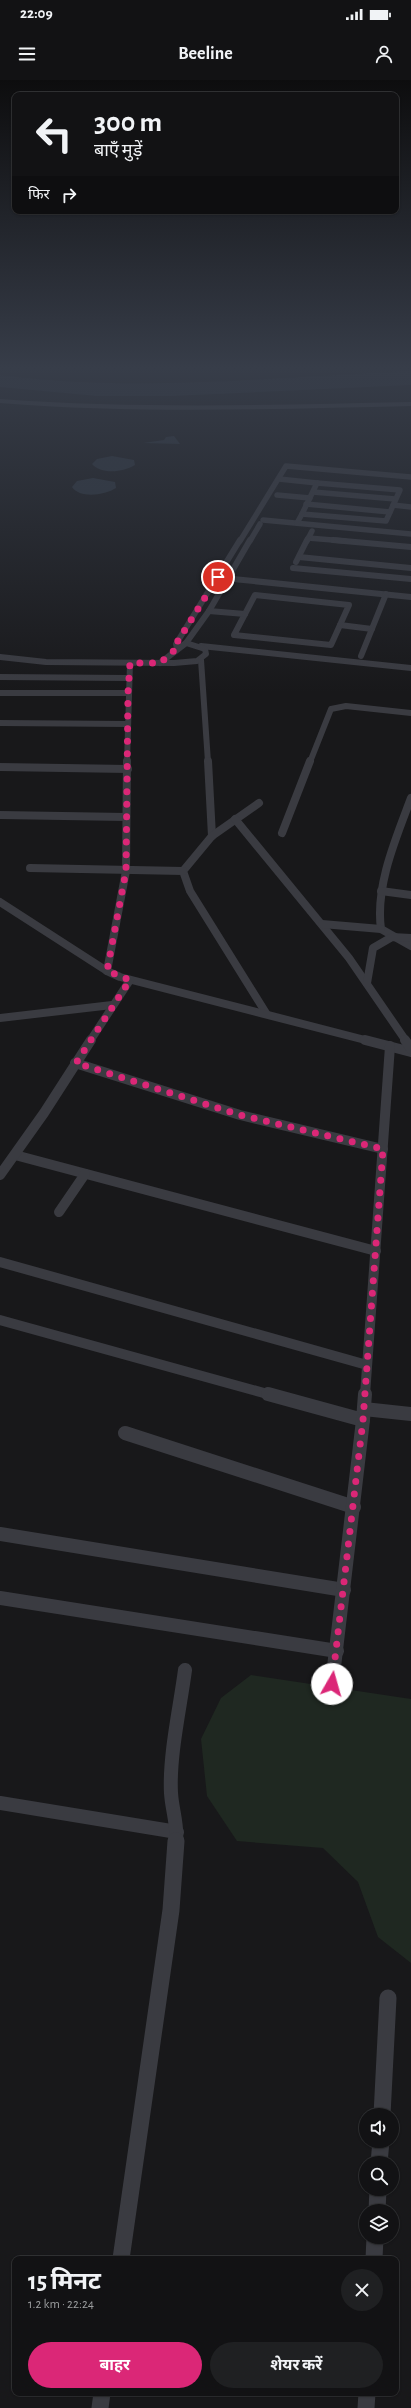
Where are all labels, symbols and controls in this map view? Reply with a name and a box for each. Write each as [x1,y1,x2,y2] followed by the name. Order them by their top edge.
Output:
[20,6,53,21] text: 22:09
[16,43,38,65] icon: menu
[373,43,395,65] icon: person
[178,45,233,63] text: Beeline
[28,108,80,160] icon: left
[94,109,162,137] text: 300 m
[94,142,142,160] text: बाएँ मुड़ें
[58,184,80,206] icon: right
[28,187,50,202] text: फिर
[201,560,235,594] pin
[207,566,229,588] icon: arrive
[311,1663,353,1705] position arrow
[359,2108,399,2244] map controls
[359,2108,399,2148] button: sound
[359,2156,399,2196] button: search
[359,2204,399,2244] button: layers
[341,2269,383,2311] button: close
[28,2270,101,2294] text: 15 मिनट
[28,2298,94,2311] text: 1.2 km · 22:24
[28,2342,202,2388] button: बाहर
[210,2342,383,2388] button: शेयर करें

